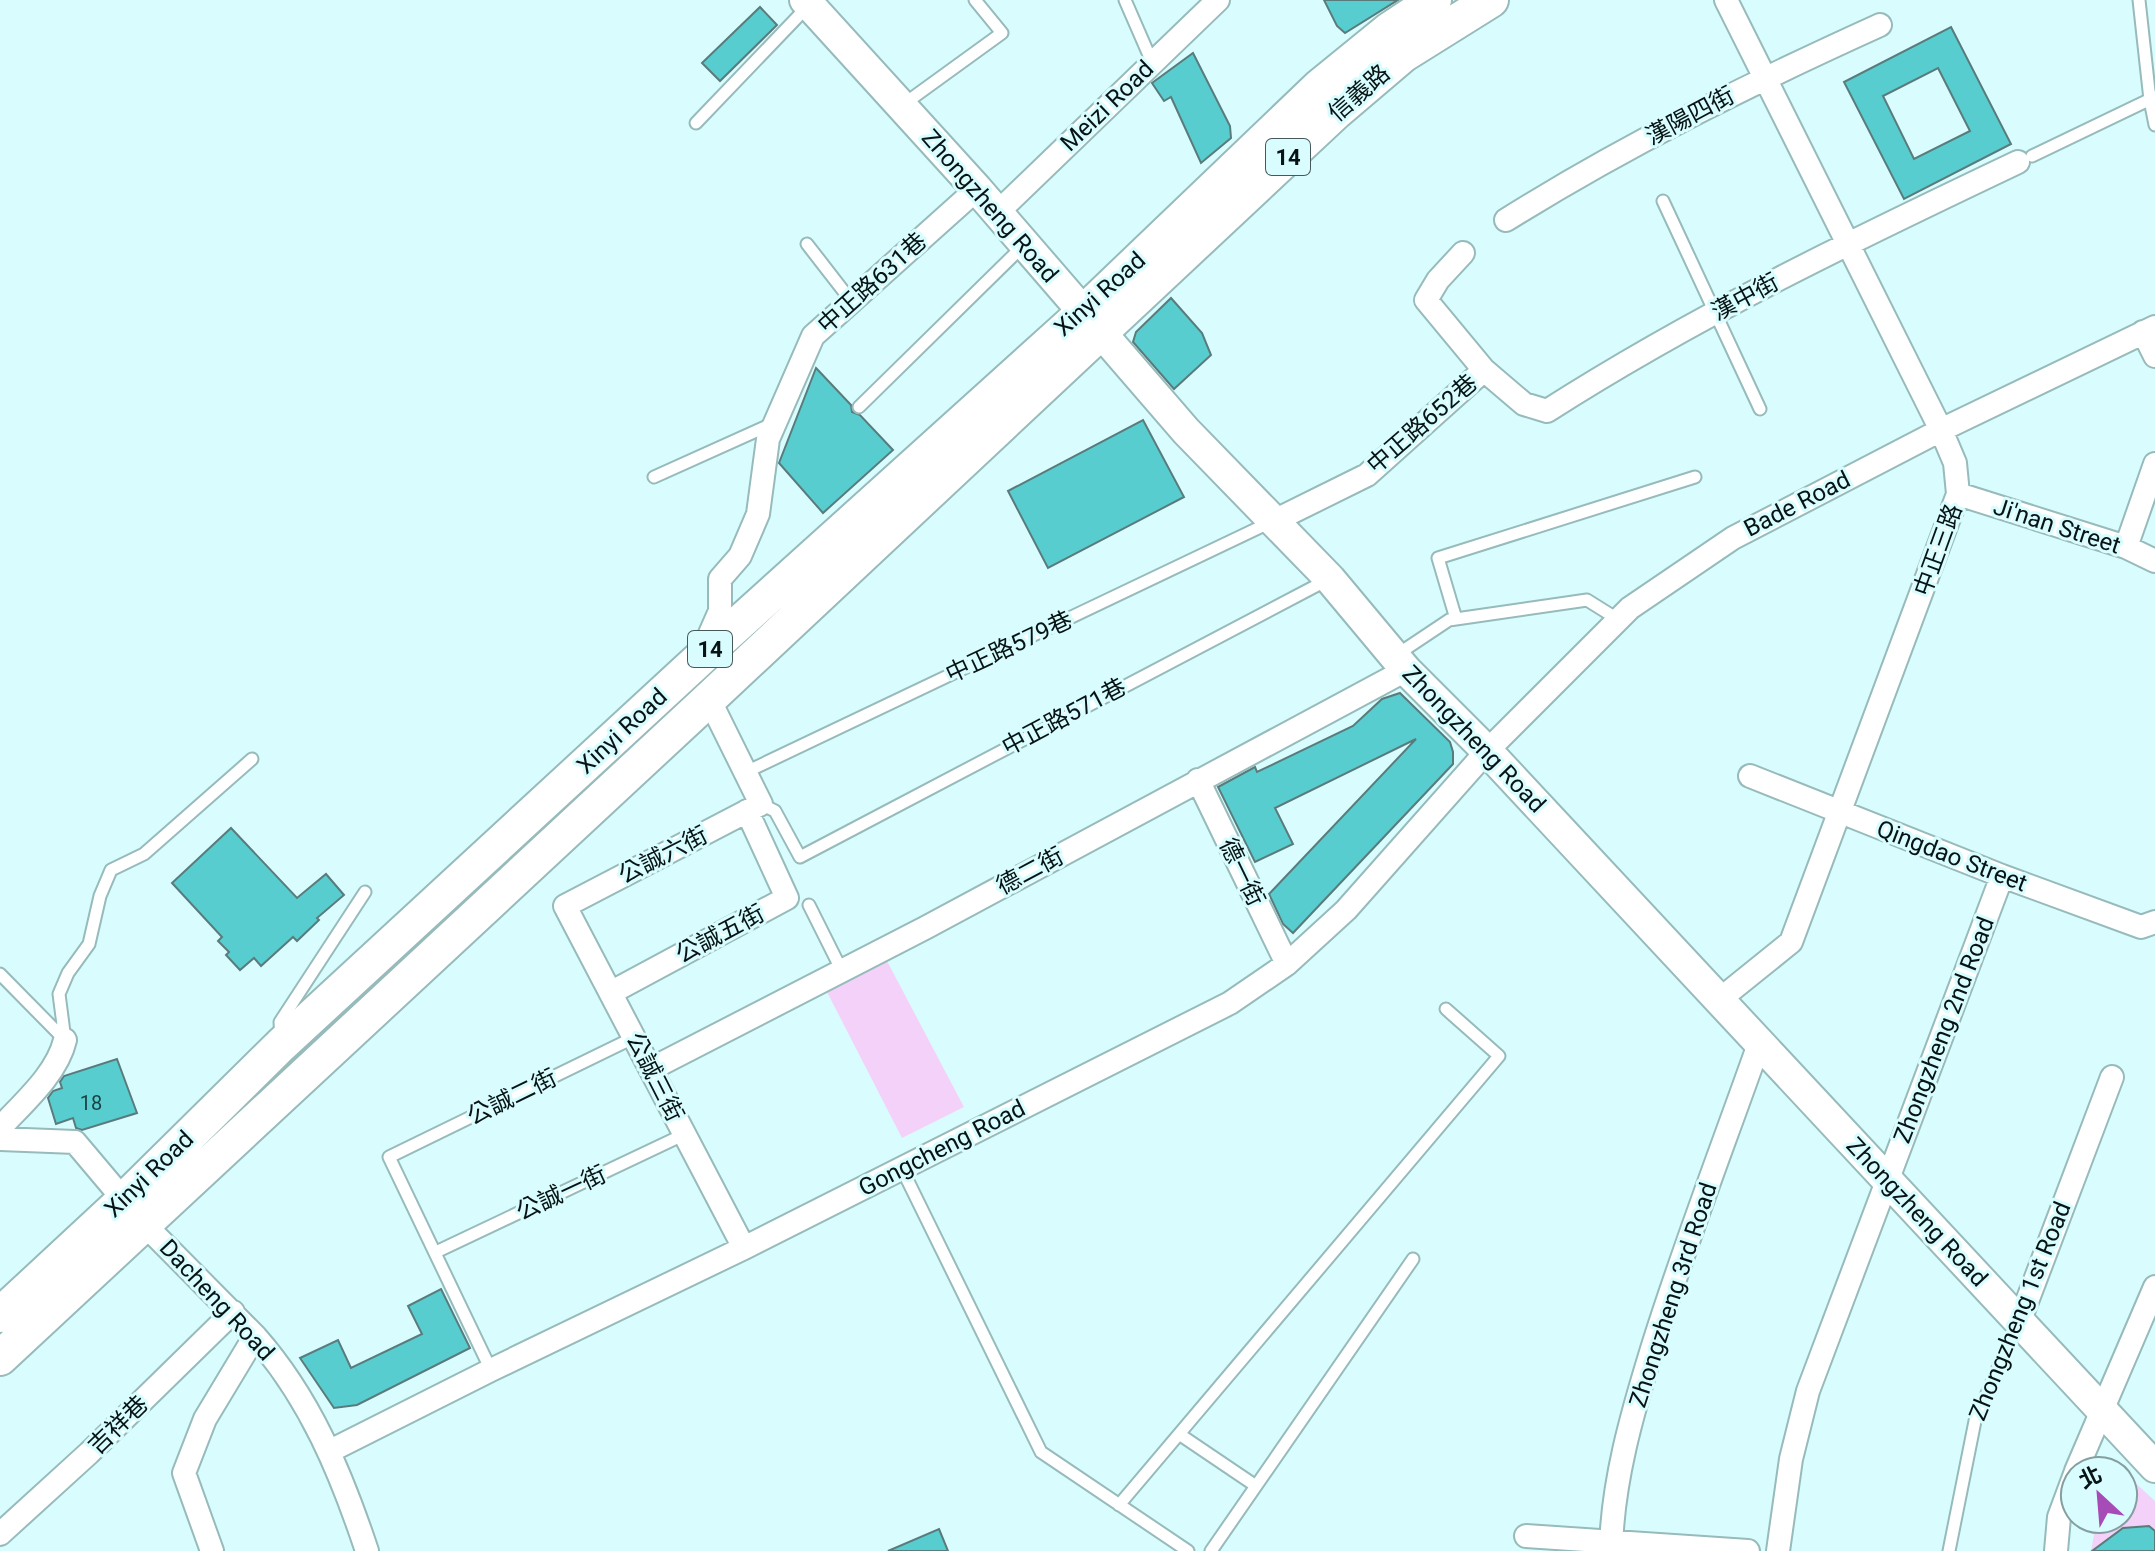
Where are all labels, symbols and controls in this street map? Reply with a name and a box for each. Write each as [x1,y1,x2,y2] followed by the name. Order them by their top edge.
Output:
[1055,55,1159,157] street label: Meizi Road
[1323,59,1395,127] street label: 信義路
[1641,81,1739,151] street label: 漢陽四街
[916,124,1064,288] street label: Zhongzheng Road
[1266,139,1310,175] road number: 14
[812,227,932,339] street label: 中正路631巷
[1049,246,1151,342] street label: Xinyi Road
[1707,268,1783,326] street label: 漢中街
[1361,369,1483,479] street label: 中正路652巷
[1739,465,1855,543] street label: Bade Road
[1990,492,2124,560] street label: Ji'nan Street
[1908,500,1968,600] street label: 中正三路
[941,605,1077,689] street label: 中正路579巷
[688,631,732,667] road number: 14
[1397,660,1551,818] street label: Zhongzheng Road
[997,673,1131,761] street label: 中正路571巷
[571,682,673,780] street label: Xinyi Road
[1873,815,2031,898] street label: Qingdao Street
[614,821,712,889] street label: 公誠六街
[1214,834,1270,910] street label: 德一街
[992,842,1068,900] street label: 德二街
[671,899,769,969] street label: 公誠五街
[1888,913,2000,1147] street label: Zhongzheng 2nd Road
[621,1028,689,1126] street label: 公誠三街
[463,1063,561,1131] street label: 公誠二街
[80,1091,102,1115] house number: 18
[854,1094,1030,1202] street label: Gongcheng Road
[99,1125,199,1223] street label: Xinyi Road
[1841,1132,1993,1292] street label: Zhongzheng Road
[512,1160,610,1226] street label: 公誠一街
[1623,1179,1723,1411] street label: Zhongzheng 3rd Road
[1963,1198,2077,1424] street label: Zhongzheng 1st Road
[154,1234,280,1366] street label: Dacheng Road
[82,1390,154,1460] street label: 吉祥巷
[2059,1455,2139,1535] north arrow
[2075,1461,2106,1494] text: 北

